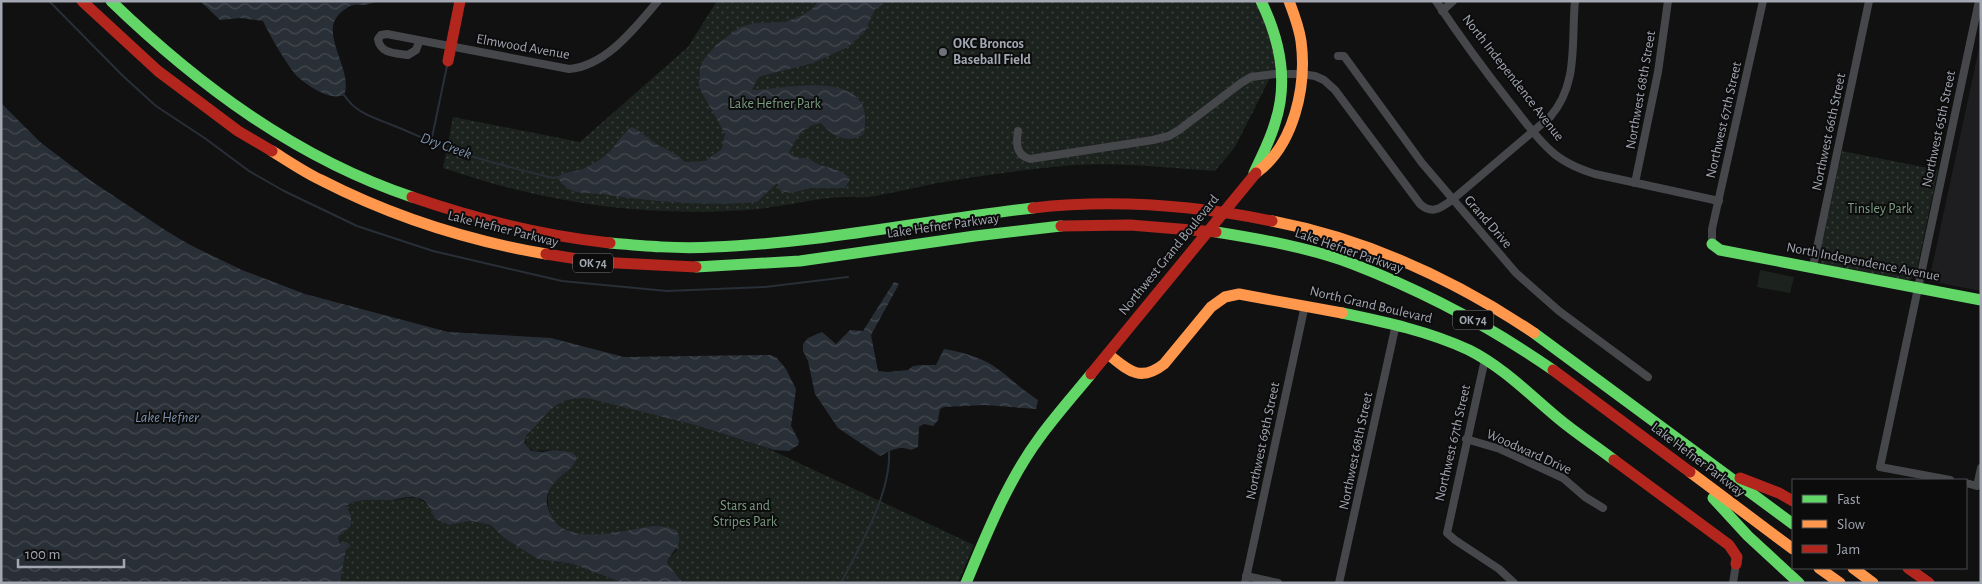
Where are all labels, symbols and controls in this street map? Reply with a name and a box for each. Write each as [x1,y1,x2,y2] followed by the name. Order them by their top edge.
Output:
[1460,12,1566,144] street label: North Independence Avenue
[1624,29,1658,150] street label: Northwest 68th Street
[475,32,571,62] street label: Elmwood Avenue
[953,37,1032,67] place label: OKC Broncos Baseball Field
[937,46,949,58] marker: OKC Broncos Baseball Field
[1704,60,1744,180] street label: Northwest 67th Street
[1920,69,1958,189] street label: Northwest 65th Street
[1810,71,1848,192] street label: Northwest 66th Street
[729,97,822,111] park label: Lake Hefner Park
[418,130,474,162] water label: Dry Creek
[1116,192,1222,318] street label: Northwest Grand Boulevard
[1461,193,1515,251] street label: Grand Drive
[1847,202,1913,216] park label: Tinsley Park
[446,208,560,250] street label: Lake Hefner Parkway
[886,211,1000,241] street label: Lake Hefner Parkway
[1293,226,1405,276] street label: Lake Hefner Parkway
[1785,240,1941,284] street label: North Independence Avenue
[573,254,613,272] road number: OK 74
[1308,284,1434,326] street label: North Grand Boulevard
[1453,310,1493,330] road number: OK 74
[1244,380,1282,501] street label: Northwest 69th Street
[1433,383,1473,503] street label: Northwest 67th Street
[1337,390,1375,511] street label: Northwest 68th Street
[135,410,200,425] water label: Lake Hefner
[1649,420,1747,500] street label: Lake Hefner Parkway
[1484,427,1574,477] street label: Woodward Drive
[1792,479,1967,569] legend
[1837,492,1861,507] text: Fast
[713,499,778,529] park label: Stars and Stripes Park
[1837,517,1865,532] text: Slow
[18,536,124,568] scale bar
[1837,542,1860,557] text: Jam
[25,547,60,562] text: 100 m

